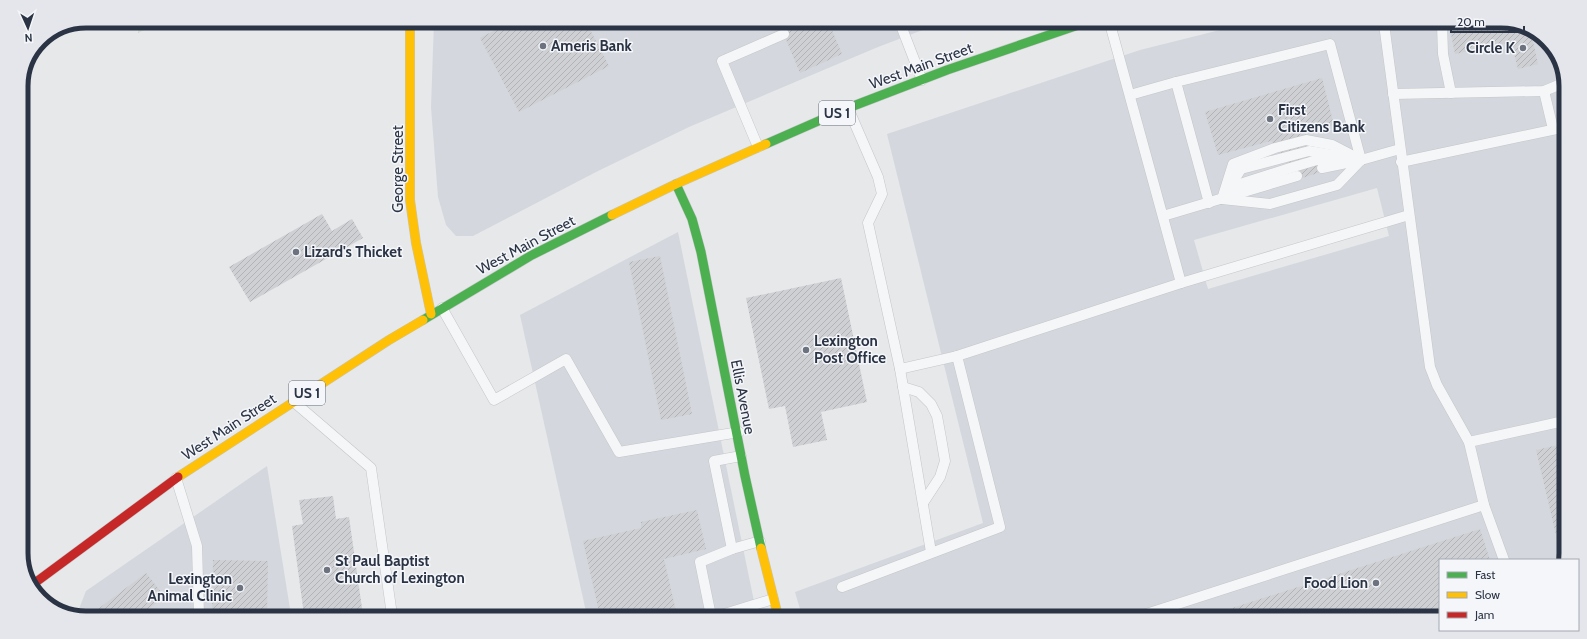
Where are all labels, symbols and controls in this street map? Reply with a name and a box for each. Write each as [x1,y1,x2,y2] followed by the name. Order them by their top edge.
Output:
[8,8,48,48] north arrow
[1451,8,1524,34] scale bar
[1457,14,1485,29] text: 20 m
[24,31,33,45] text: N
[551,37,633,55] place label: Ameris Bank
[867,39,975,93] street label: West Main Street
[1466,39,1516,57] place label: Circle K
[538,41,548,51] marker: Ameris Bank
[1518,43,1528,53] marker: Circle K
[819,101,855,125] road number: US 1
[1278,101,1366,136] place label: First Citizens Bank
[1265,114,1275,124] marker: First Citizens Bank
[389,125,407,213] street label: George Street
[474,212,578,278] street label: West Main Street
[304,243,402,261] place label: Lizard's Thicket
[291,247,301,257] marker: Lizard's Thicket
[814,332,886,367] place label: Lexington Post Office
[801,345,811,355] marker: Lexington Post Office
[727,358,759,436] street label: Ellis Avenue
[289,381,325,405] road number: US 1
[179,390,279,464] street label: West Main Street
[335,552,465,587] place label: St Paul Baptist Church of Lexington
[1439,559,1579,631] legend
[322,565,332,575] marker: St Paul Baptist Church of Lexington
[1475,567,1495,582] text: Fast
[148,570,232,605] place label: Lexington Animal Clinic
[1304,574,1368,592] place label: Food Lion
[1371,578,1381,588] marker: Food Lion
[235,583,245,593] marker: Lexington Animal Clinic
[1475,587,1500,602] text: Slow
[1474,607,1494,622] text: Jam

